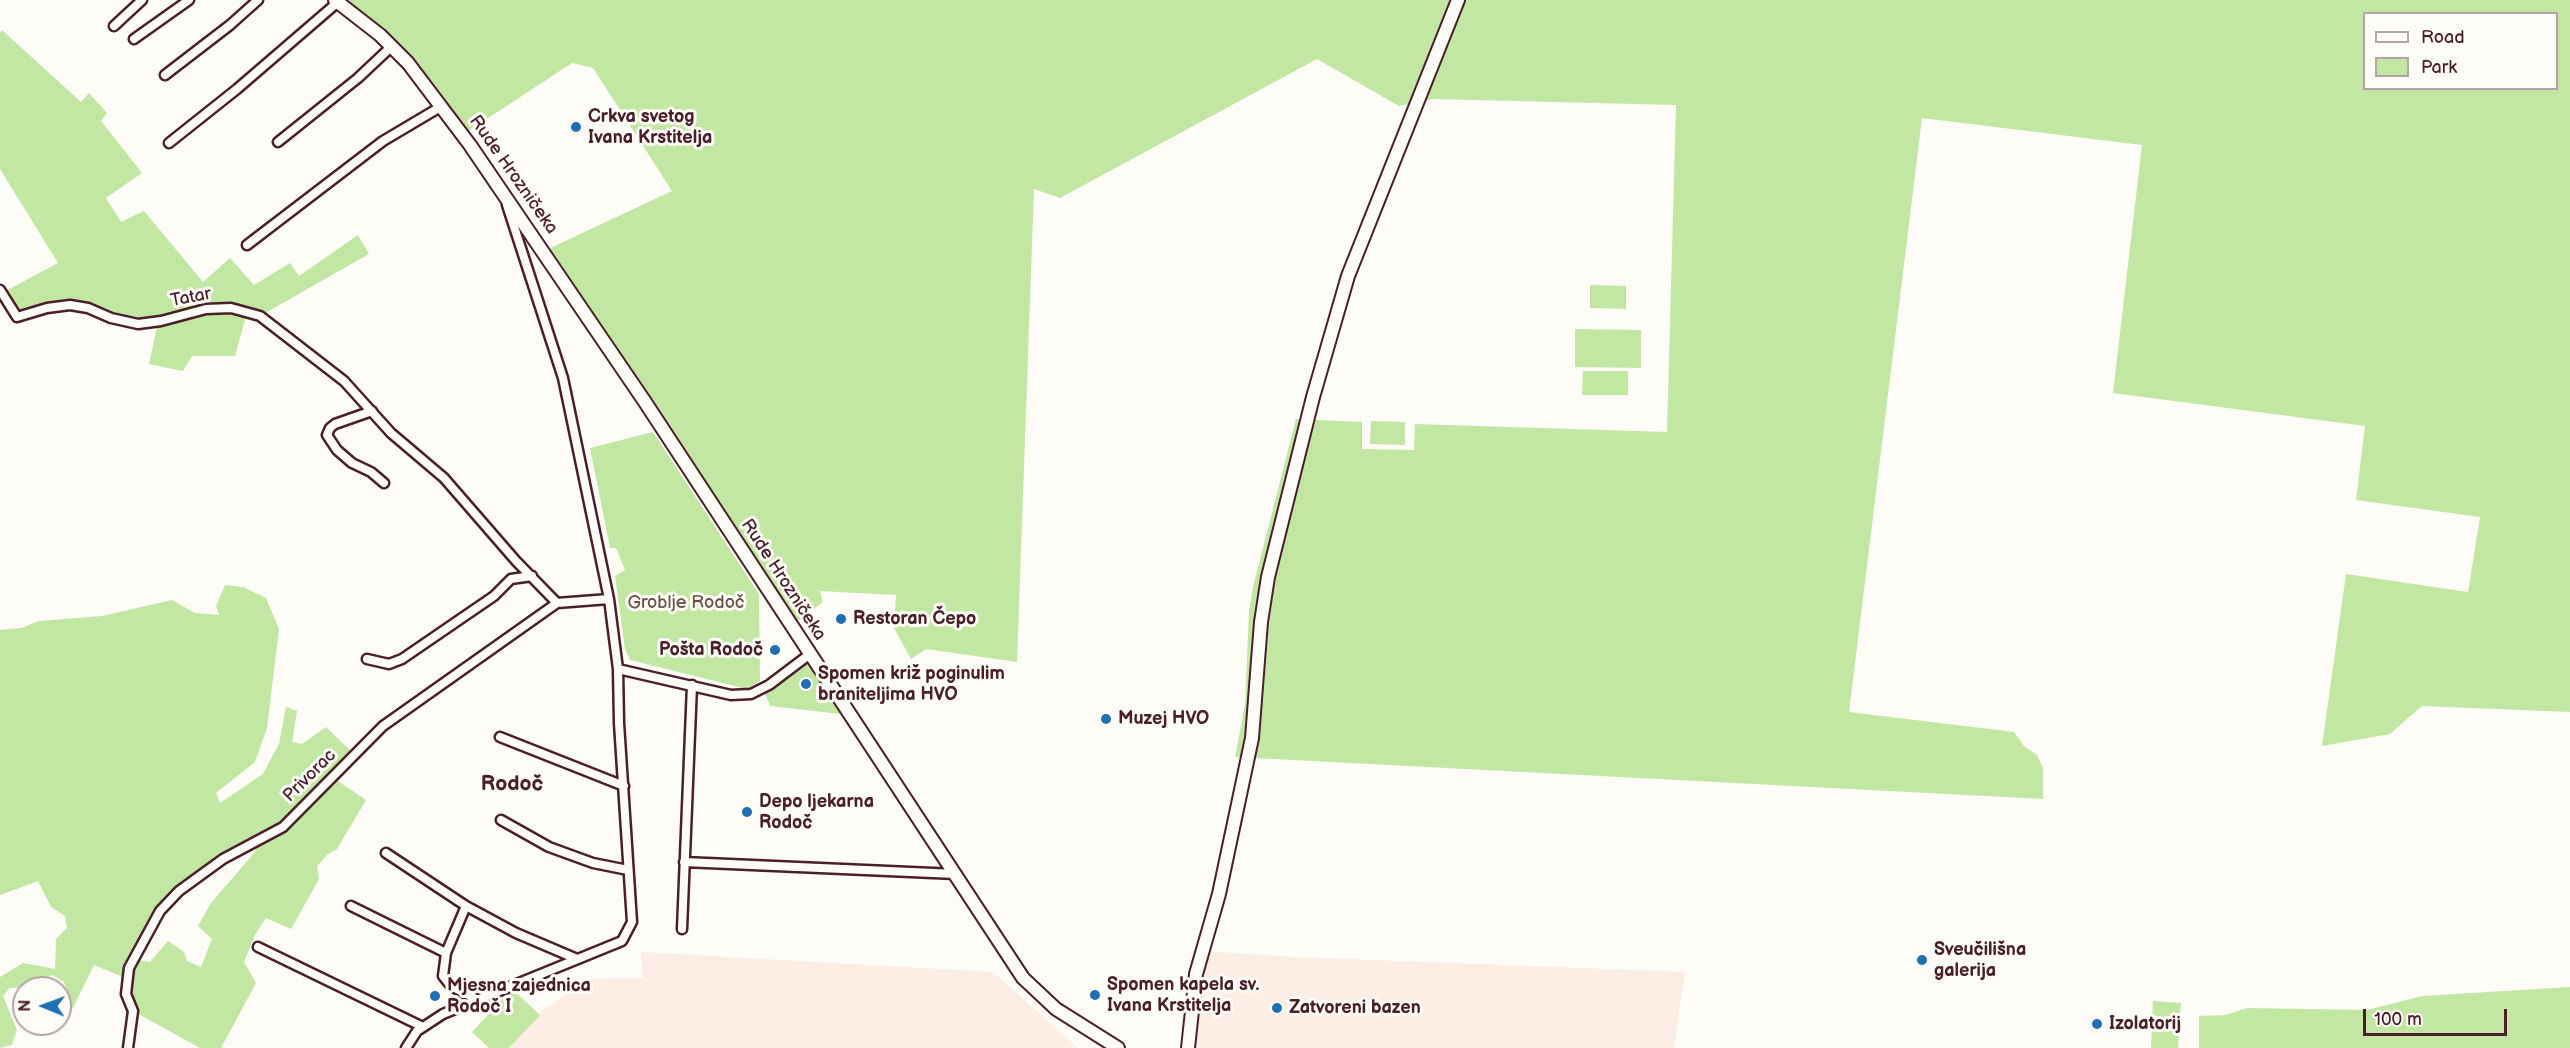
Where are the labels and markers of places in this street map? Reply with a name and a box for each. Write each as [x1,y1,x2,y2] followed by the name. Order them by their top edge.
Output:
[588,106,712,148] place label: Crkva svetog Ivana Krstitelja
[569,120,583,134] marker: Crkva svetog Ivana Krstitelja
[853,608,976,630] place label: Restoran Čepo
[834,612,848,626] marker: Restoran Čepo
[659,639,763,661] place label: Pošta Rodoč
[768,643,782,657] marker: Pošta Rodoč
[818,663,1005,706] place label: Spomen križ poginulim braniteljima HVO
[799,677,813,691] marker: Spomen križ poginulim braniteljima HVO
[1118,708,1209,730] place label: Muzej HVO
[1099,712,1113,726] marker: Muzej HVO
[759,791,874,834] place label: Depo ljekarna Rodoč
[740,805,754,819] marker: Depo ljekarna Rodoč
[1934,939,2026,982] place label: Sveučilišna galerija
[1915,953,1929,967] marker: Sveučilišna galerija
[1107,974,1259,1016] place label: Spomen kapela sv. Ivana Krstitelja
[447,975,591,1018] place label: Mjesna zajednica Rodoč I
[1088,988,1102,1002] marker: Spomen kapela sv. Ivana Krstitelja
[428,989,442,1003] marker: Mjesna zajednica Rodoč I
[1289,997,1421,1019] place label: Zatvoreni bazen
[1270,1001,1284,1015] marker: Zatvoreni bazen
[2109,1013,2181,1035] place label: Izolatorij
[2090,1017,2104,1031] marker: Izolatorij

